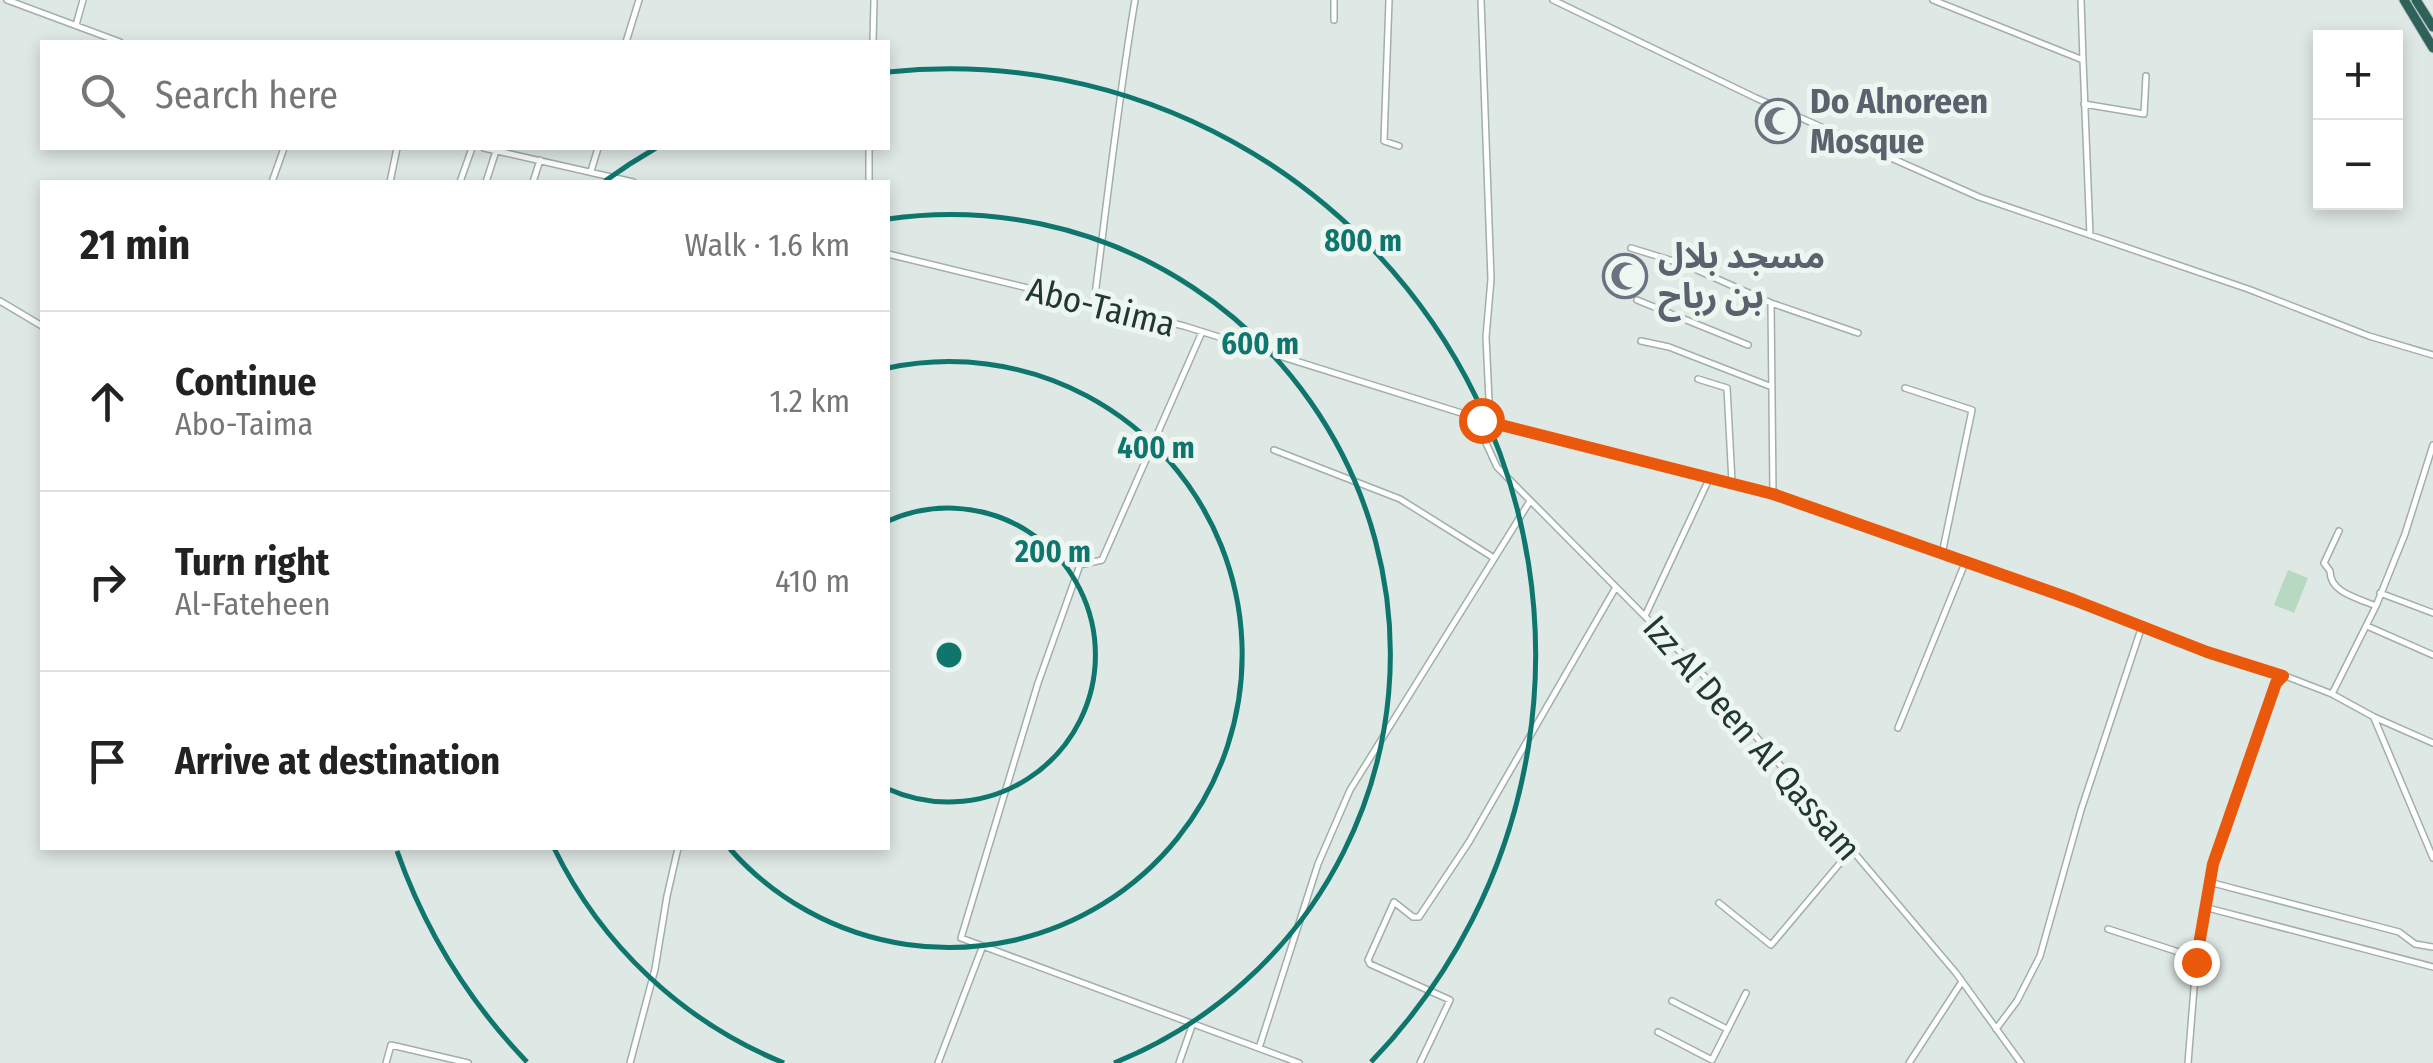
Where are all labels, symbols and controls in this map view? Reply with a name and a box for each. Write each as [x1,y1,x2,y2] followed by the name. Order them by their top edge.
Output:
[2313,30,2403,210] map controls
[2313,30,2403,120] button: +
[40,40,890,150] search box
[75,68,130,123] icon: search
[155,72,338,118] text: Search here
[1810,80,1988,162] place label: Do Alnoreen Mosque
[1755,98,1801,144] mosque icon: Do Alnoreen Mosque
[2313,120,2403,210] button: −
[80,220,190,270] text: 21 min
[1324,223,1402,259] text: 800 m
[685,226,850,264] text: Walk · 1.6 km
[1658,235,1825,322] place label: مسجد بلال بن رباح
[1602,253,1648,299] mosque icon: مسجد بلال بن رباح
[1023,268,1179,346] street label: Abo-Taima
[1221,326,1299,362] text: 600 m
[175,359,316,405] text: Continue
[80,374,135,429] icon: ahead
[770,382,850,420] text: 1.2 km
[1459,398,1505,444] route start
[175,405,313,443] text: Abo-Taima
[1117,430,1195,466] text: 400 m
[1014,534,1091,570] text: 200 m
[175,539,329,585] text: Turn right
[80,554,135,609] icon: right
[775,562,850,600] text: 410 m
[175,585,331,623] text: Al-Fateheen
[1634,607,1870,869] street label: Izz Al Deen Al Qassam
[931,637,967,673] centre of rings
[80,734,135,789] icon: arrive
[175,738,500,784] text: Arrive at destination
[2174,940,2220,986] route end

